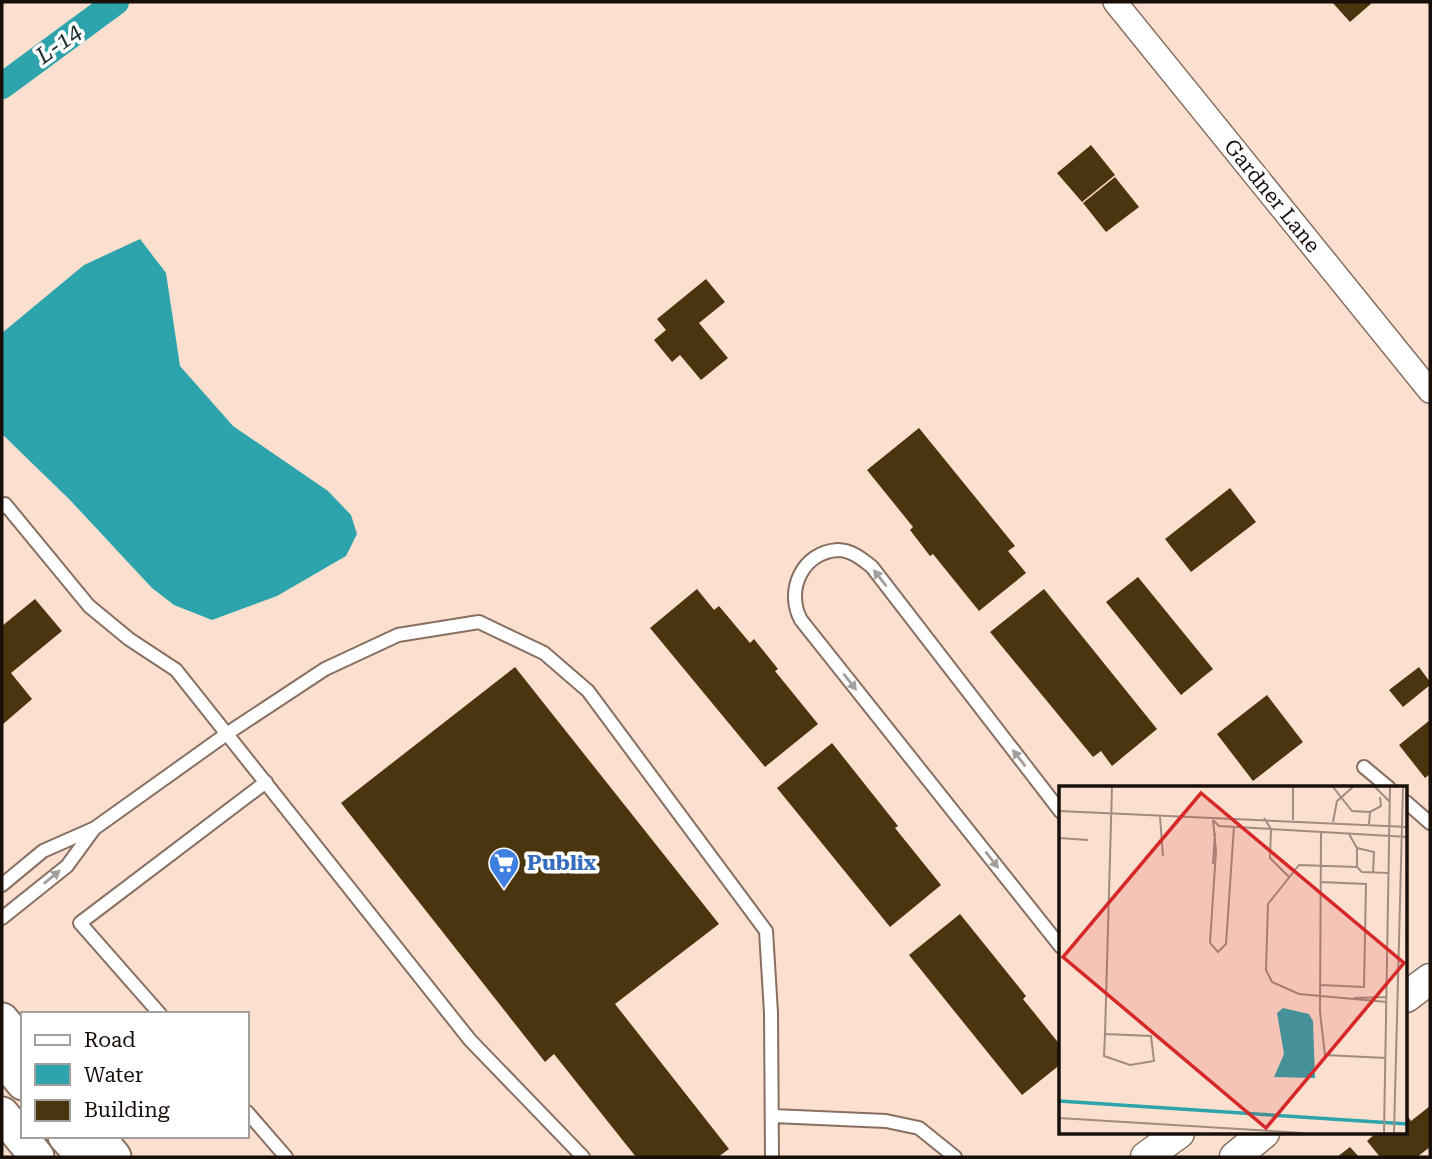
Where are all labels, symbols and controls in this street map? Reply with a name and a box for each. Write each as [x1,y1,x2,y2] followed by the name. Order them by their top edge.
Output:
[30,18,87,70] water label: L-14
[1219,135,1325,257] street label: Gardner Lane
[873,569,888,587] one-way arrow
[843,673,857,691] one-way arrow
[1012,749,1027,767] one-way arrow
[1059,786,1408,1134] inset map
[487,846,521,890] supermarket icon: Publix
[527,851,597,875] place label: Publix
[984,851,999,869] one-way arrow
[43,870,61,885] one-way arrow
[21,1012,248,1138] legend
[84,1028,136,1052] text: Road
[84,1063,144,1087] text: Water
[84,1098,170,1122] text: Building

